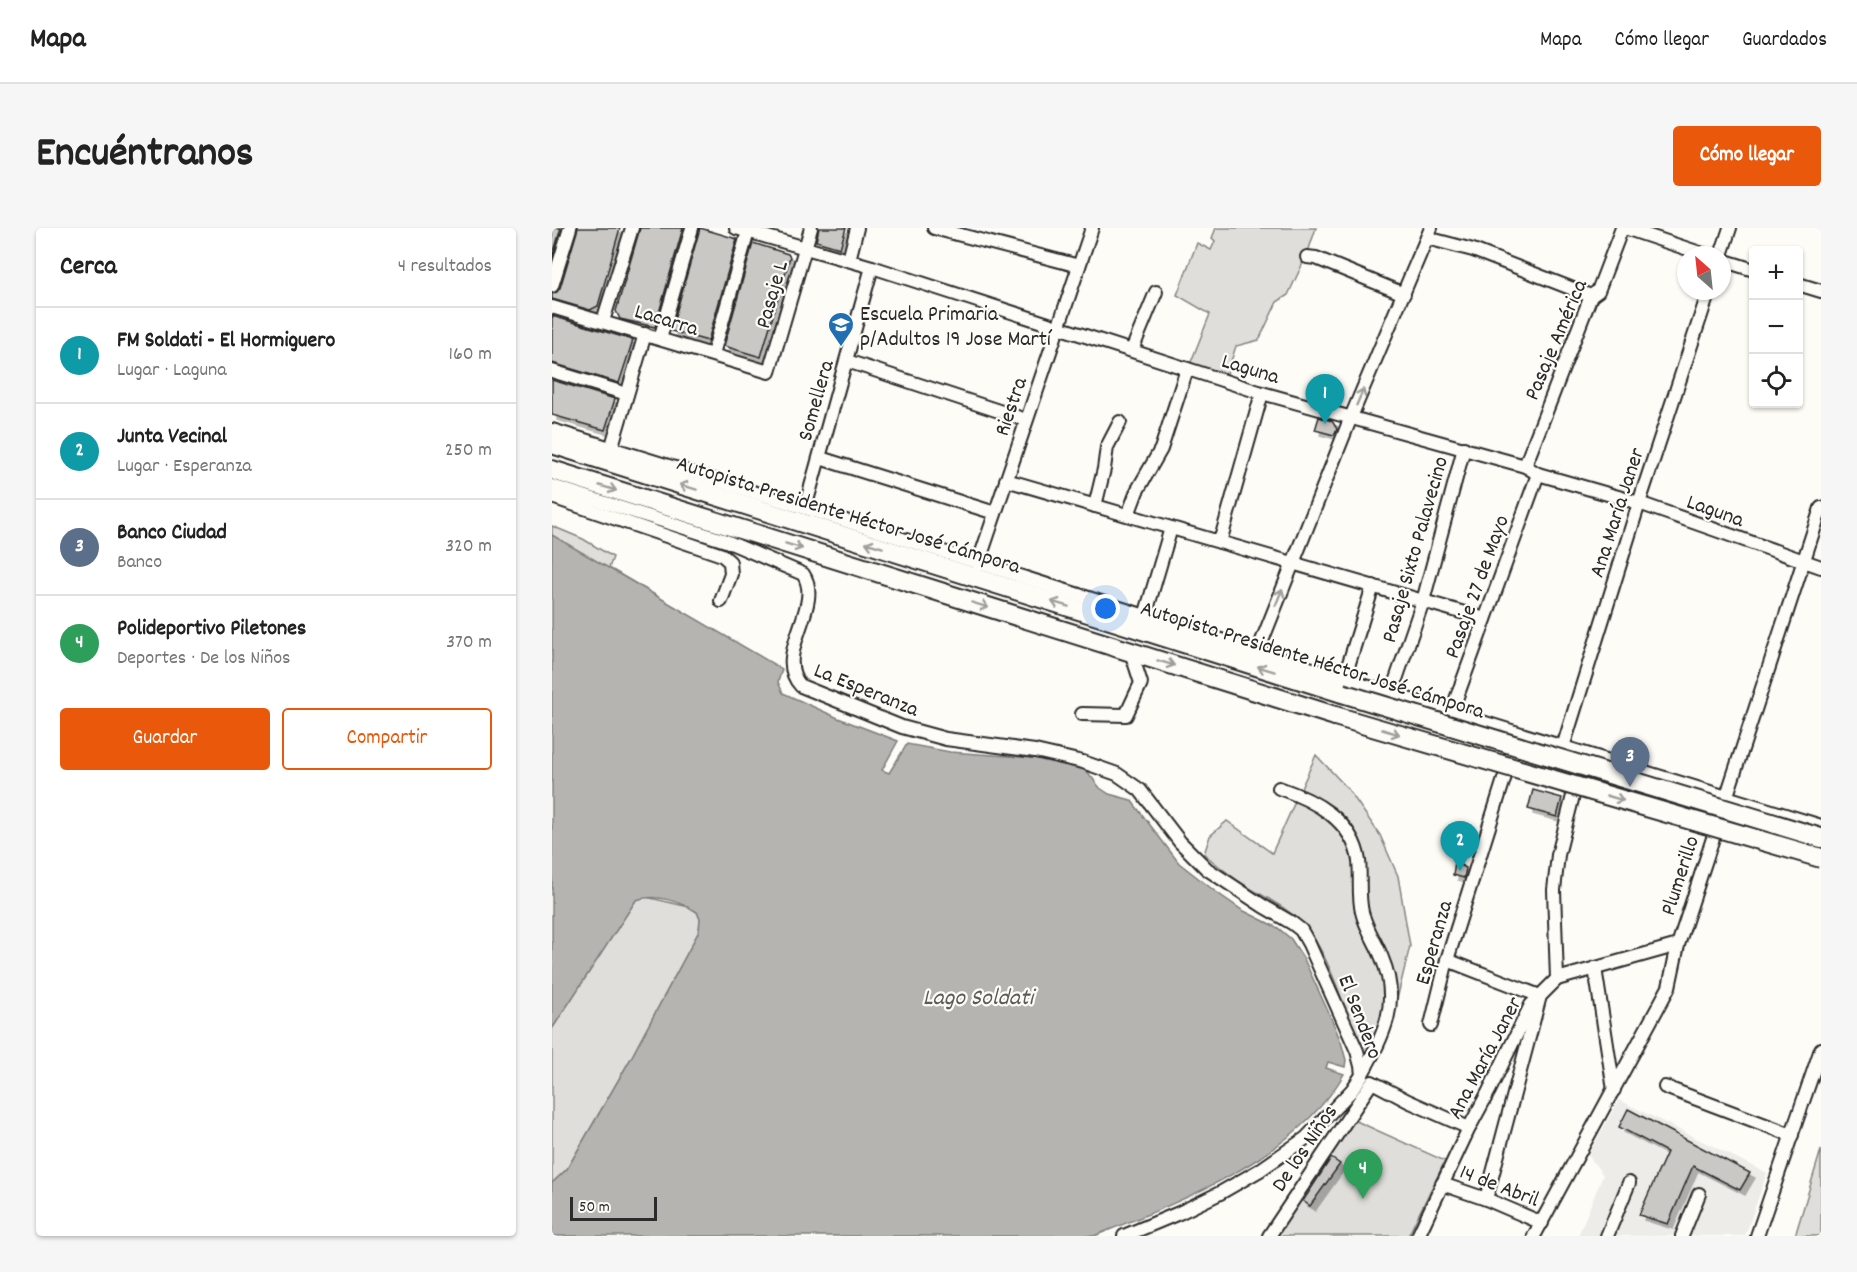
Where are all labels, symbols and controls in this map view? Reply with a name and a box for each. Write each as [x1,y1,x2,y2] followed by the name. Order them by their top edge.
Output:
[30,21,86,61] text: Mapa
[1540,26,1582,56] text: Mapa
[1615,26,1709,56] text: Cómo llegar
[1742,26,1827,56] text: Guardados
[36,126,254,186] text: Encuéntranos
[1673,126,1821,186] button: Cómo llegar
[1677,246,1731,300] north arrow
[1749,246,1803,408] map controls
[1749,246,1803,300] button: +
[60,249,117,286] text: Cerca
[398,253,492,281] text: 4 resultados
[749,257,798,333] street label: Pasaje L
[1518,275,1597,405] street label: Pasaje América
[630,297,702,346] street label: Lacarra
[860,300,1053,356] place label: Escuela Primaria p/Adultos 19 Jose Martí
[1749,300,1803,354] button: −
[826,310,856,348] school or university icon: Escuela Primaria p/Adultos 19 Jose Martí
[117,326,335,357] text: FM Soldati - El Hormiguero
[77,341,82,369] text: 1
[449,341,492,369] text: 160 m
[1217,347,1283,394] street label: Laguna
[1749,354,1803,408] button: locate
[791,356,844,445] street label: Somellera
[117,357,227,385] text: Lugar · Laguna
[988,373,1037,441] street label: Riestra
[1306,374,1344,424] pin: 1
[1355,388,1366,406] one-way arrow
[117,422,227,453] text: Junta Vecinal
[75,437,84,465] text: 2
[445,437,492,465] text: 250 m
[1583,443,1654,582] street label: Ana María Janer
[672,449,1024,584] street label: Autopista Presidente Héctor José Cámpora
[117,453,252,481] text: Lugar · Esperanza
[1375,453,1458,647] street label: Pasaje Sixto Palavecino
[679,481,698,492] one-way arrow
[598,483,617,494] one-way arrow
[1682,488,1748,537] street label: Laguna
[1438,511,1519,663] street label: Pasaje 27 de Mayo
[117,518,227,549] text: Banco Ciudad
[75,533,84,561] text: 3
[445,533,492,561] text: 320 m
[865,539,884,550] one-way arrow
[784,541,803,552] one-way arrow
[117,549,162,577] text: Banco
[1274,588,1285,607] one-way arrow
[1091,594,1120,623] your location
[1136,594,1488,729] street label: Autopista Presidente Héctor José Cámpora
[1051,598,1070,609] one-way arrow
[970,600,989,611] one-way arrow
[117,614,306,645] text: Polideportivo Piletones
[75,629,84,657] text: 4
[446,629,492,657] text: 370 m
[117,645,290,673] text: Deportes · De los Niños
[809,656,923,727] street label: La Esperanza
[1156,658,1175,669] one-way arrow
[1257,663,1276,674] one-way arrow
[60,708,270,770] button: Guardar
[282,708,492,770] button: Compartir
[1381,727,1400,738] one-way arrow
[1610,738,1650,787] pin: 3
[1605,793,1624,804] one-way arrow
[1440,822,1480,871] pin: 2
[1654,832,1709,920] street label: Plumerillo
[1409,897,1462,989] street label: Esperanza
[1329,971,1389,1064] street label: El Sendero
[923,982,1037,1016] water label: Lago Soldati
[1441,991,1532,1125] street label: Ana María Janer
[1265,1099,1347,1199] street label: De los Niños
[1344,1150,1382,1199] pin: 4
[1454,1158,1543,1217] street label: 14 de Abril
[570,1194,657,1222] scale bar
[579,1196,610,1219] text: 50 m

